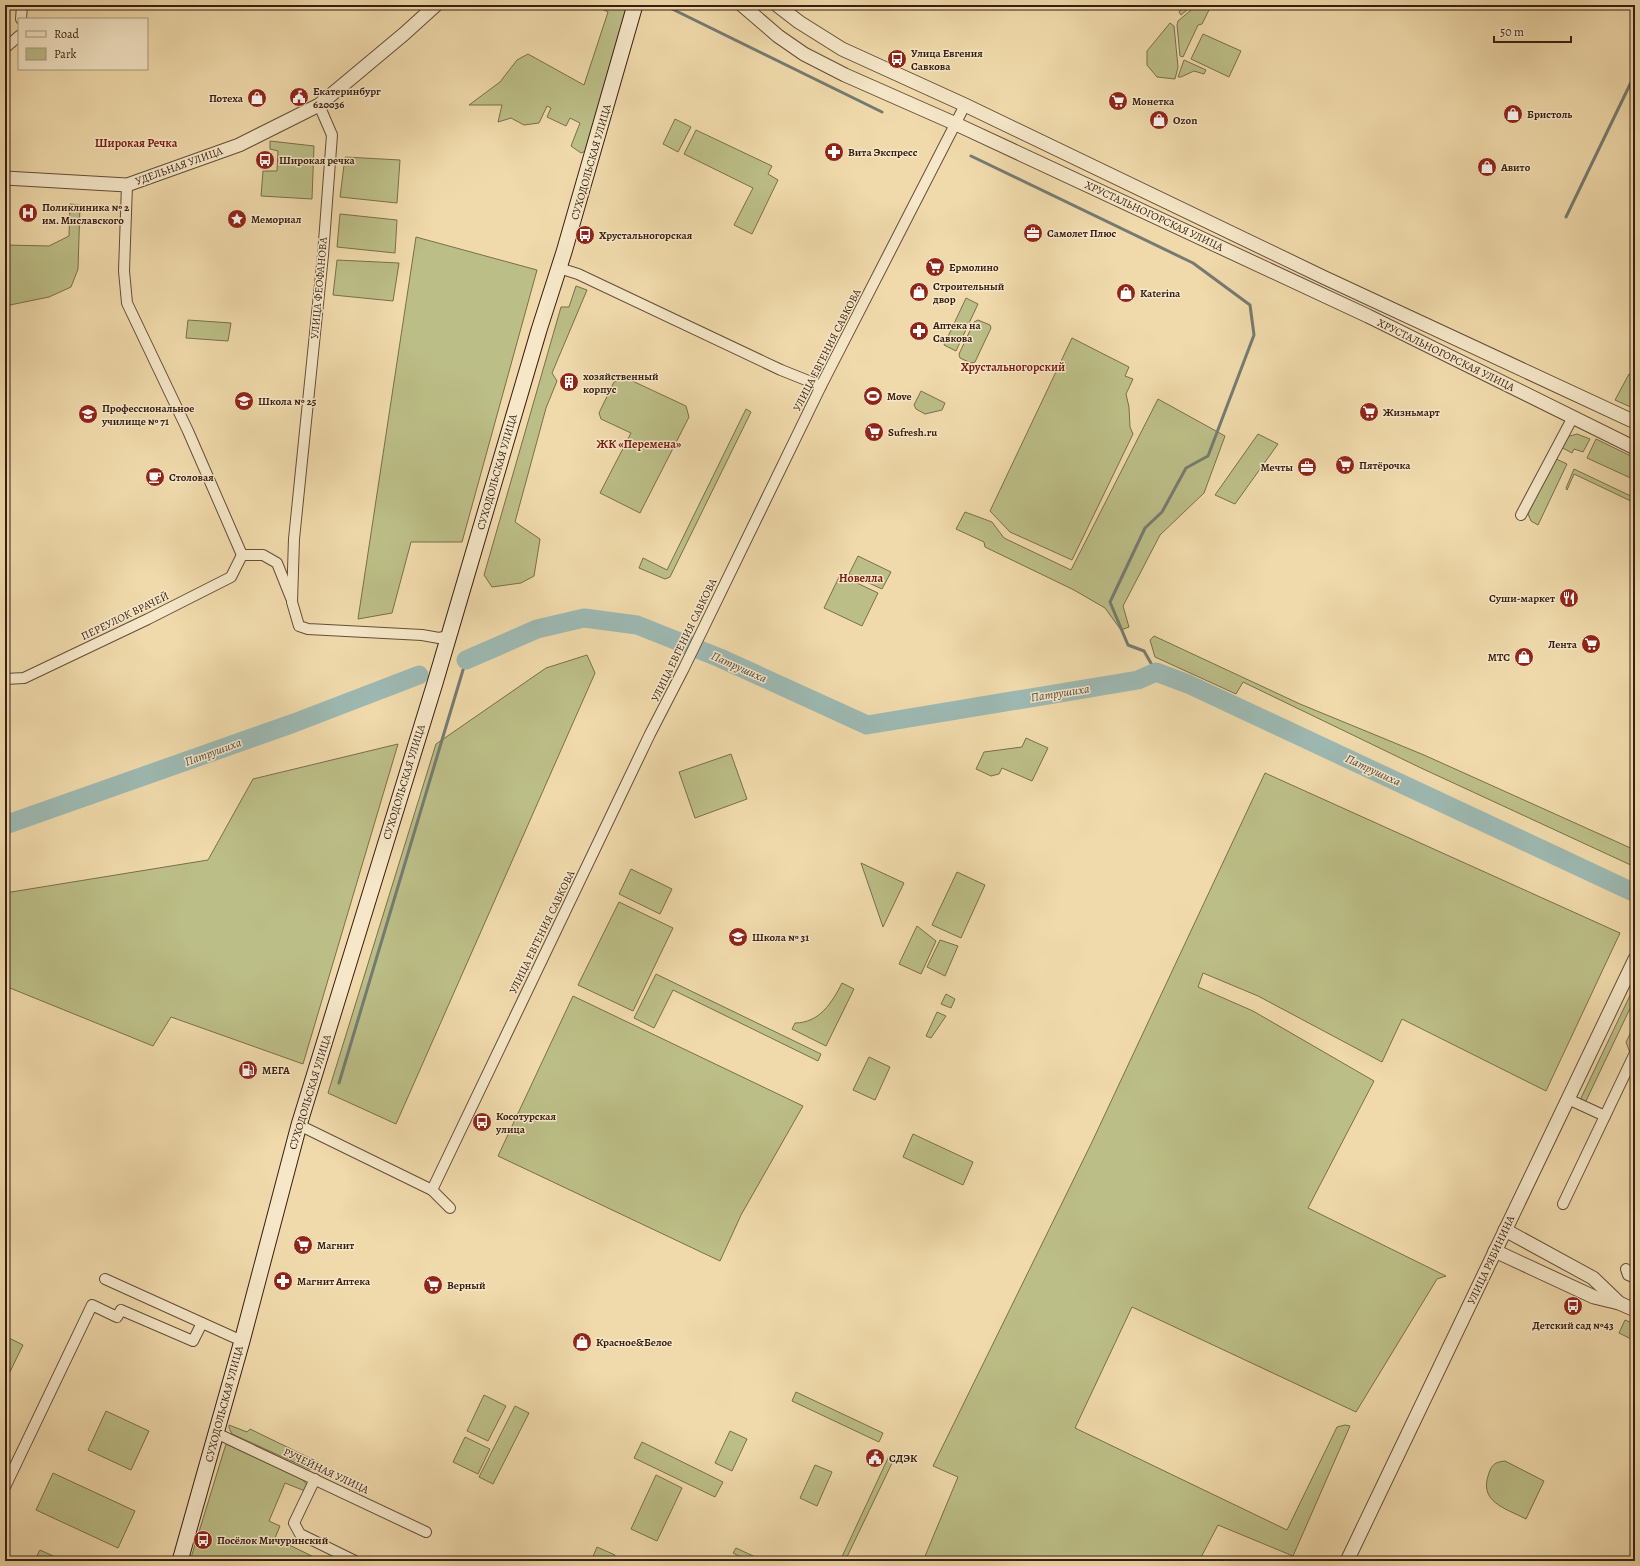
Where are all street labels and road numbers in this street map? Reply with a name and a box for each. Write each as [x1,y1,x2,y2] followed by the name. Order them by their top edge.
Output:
[567,102,615,222] street label: СУХОДОЛЬСКАЯ УЛИЦА
[133,143,225,189] street label: УДЕЛЬНАЯ УЛИЦА
[1082,177,1226,255] street label: ХРУСТАЛЬНОГОРСКАЯ УЛИЦА
[307,236,331,339] street label: УЛИЦА ФЕОФАНОВА
[790,286,865,414] street label: УЛИЦА ЕВГЕНИЯ САВКОВА
[1375,315,1518,395] street label: ХРУСТАЛЬНОГОРСКАЯ УЛИЦА
[473,412,521,532] street label: СУХОДОЛЬСКАЯ УЛИЦА
[648,575,721,704] street label: УЛИЦА ЕВГЕНИЯ САВКОВА
[79,588,171,644] street label: ПЕРЕУЛОК ВРАЧЕЙ
[379,722,429,841] street label: СУХОДОЛЬСКАЯ УЛИЦА
[506,867,579,996] street label: УЛИЦА ЕВГЕНИЯ САВКОВА
[285,1032,335,1151] street label: СУХОДОЛЬСКАЯ УЛИЦА
[1464,1213,1518,1307] street label: УЛИЦА РЯБИНИНА
[201,1344,247,1464] street label: СУХОДОЛЬСКАЯ УЛИЦА
[281,1445,372,1498] street label: РУЧЕЙНАЯ УЛИЦА

